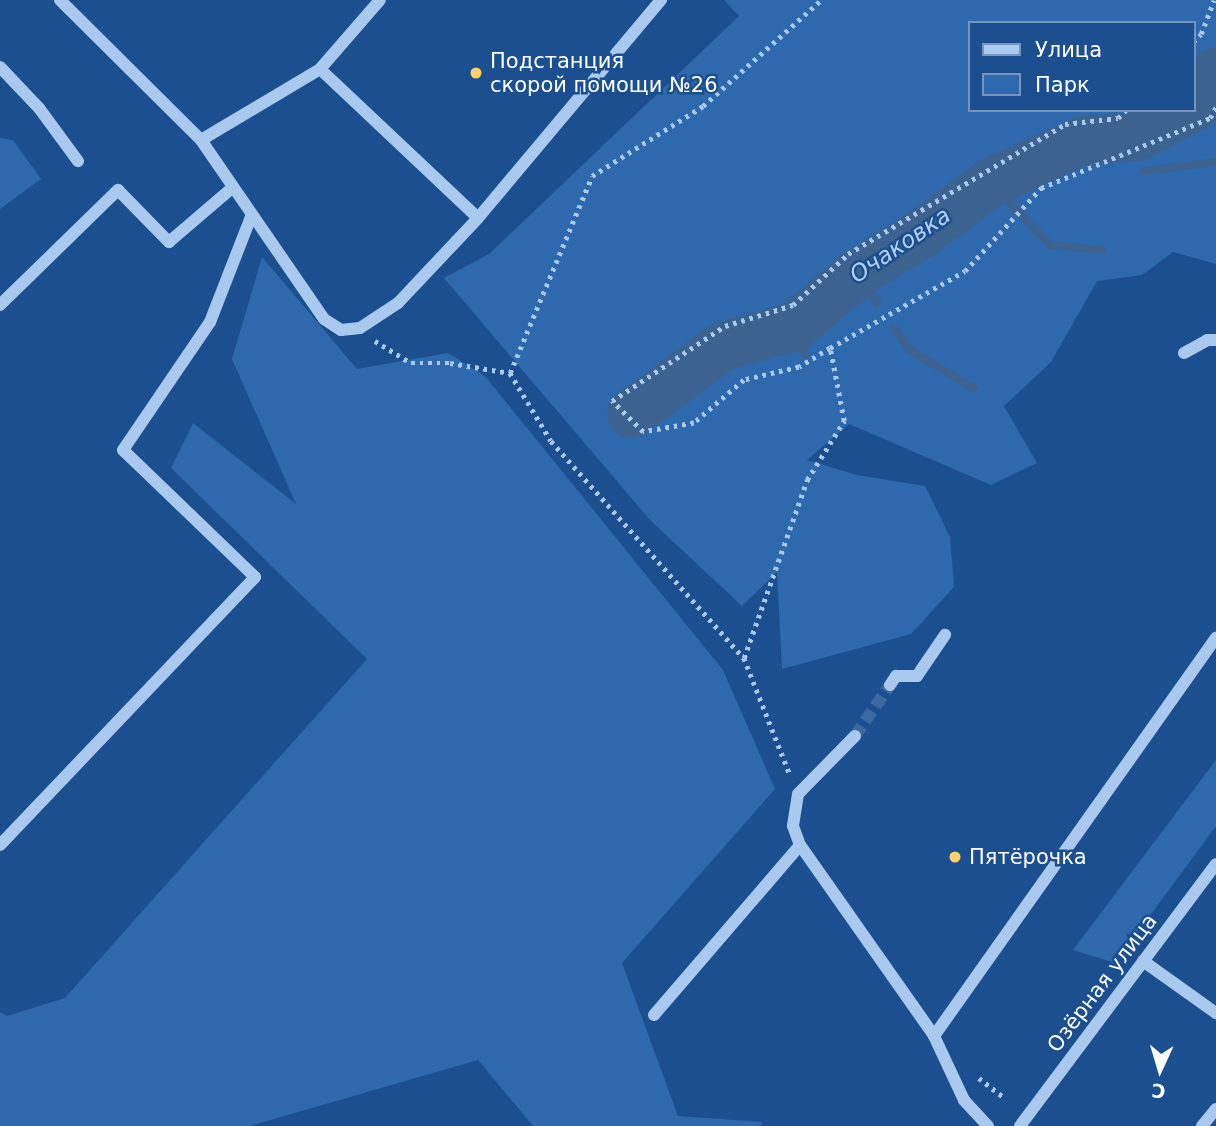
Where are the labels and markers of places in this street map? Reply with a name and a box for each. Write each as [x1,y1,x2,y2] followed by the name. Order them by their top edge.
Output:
[490,48,718,98] place label: Подстанция скорой помощи №26
[468,65,484,81] marker: Подстанция скорой помощи №26
[969,844,1087,870] place label: Пятёрочка
[947,849,963,865] marker: Пятёрочка

